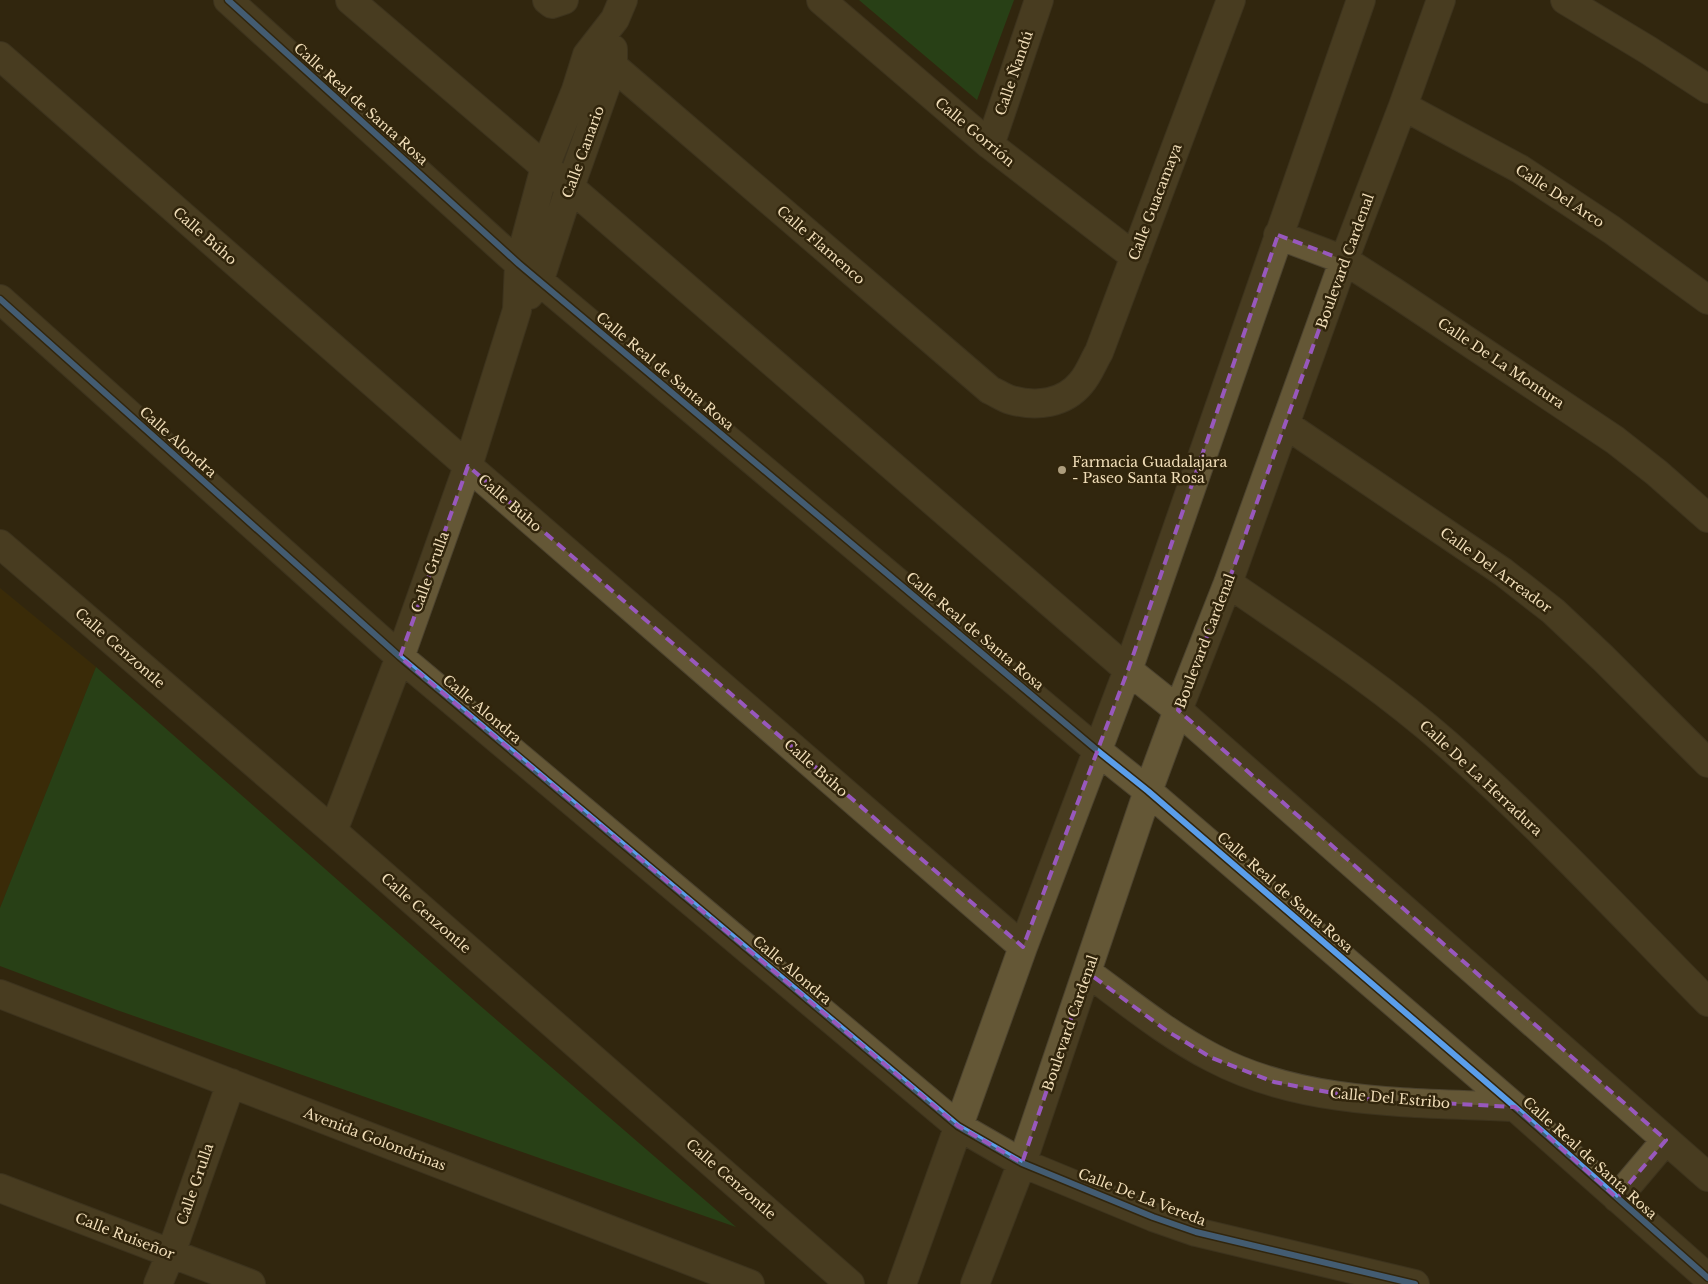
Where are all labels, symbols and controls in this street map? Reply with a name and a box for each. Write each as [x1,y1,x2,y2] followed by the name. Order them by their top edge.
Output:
[991,28,1037,118] street label: Calle Ñandú
[290,39,432,169] street label: Calle Real de Santa Rosa
[932,93,1019,171] street label: Calle Gorrión
[558,103,608,201] street label: Calle Canario
[1124,141,1186,263] street label: Calle Guacamaya
[1512,161,1608,231] street label: Calle Del Arco
[1312,190,1378,331] street label: Boulevard Cardenal
[773,202,869,288] street label: Calle Flamenco
[169,203,241,269] street label: Calle Búho
[592,308,738,434] street label: Calle Real de Santa Rosa
[1434,314,1568,412] street label: Calle De La Montura
[136,403,220,482] street label: Calle Alondra
[1072,453,1228,487] place label: Farmacia Guadalajara - Paseo Santa Rosa
[1056,464,1068,476] marker: Farmacia Guadalajara - Paseo Santa Rosa
[474,470,546,536] street label: Calle Búho
[1437,523,1556,617] street label: Calle Del Arreador
[407,529,453,615] street label: Calle Grulla
[902,568,1048,694] street label: Calle Real de Santa Rosa
[1171,571,1239,711] street label: Boulevard Cardenal
[71,604,169,692] street label: Calle Cenzontle
[439,671,525,747] street label: Calle Alondra
[1416,716,1546,840] street label: Calle De La Herradura
[780,735,852,801] street label: Calle Búho
[1213,828,1357,956] street label: Calle Real de Santa Rosa
[377,869,475,957] street label: Calle Cenzontle
[749,932,835,1008] street label: Calle Alondra
[1038,952,1102,1093] street label: Boulevard Cardenal
[1329,1084,1451,1112] street label: Calle Del Estribo
[1519,1093,1661,1223] street label: Calle Real de Santa Rosa
[300,1103,449,1174] street label: Avenida Golondrinas
[682,1135,780,1223] street label: Calle Cenzontle
[173,1141,217,1227] street label: Calle Grulla
[1076,1164,1209,1230] street label: Calle De La Vereda
[73,1209,178,1263] street label: Calle Ruiseñor

